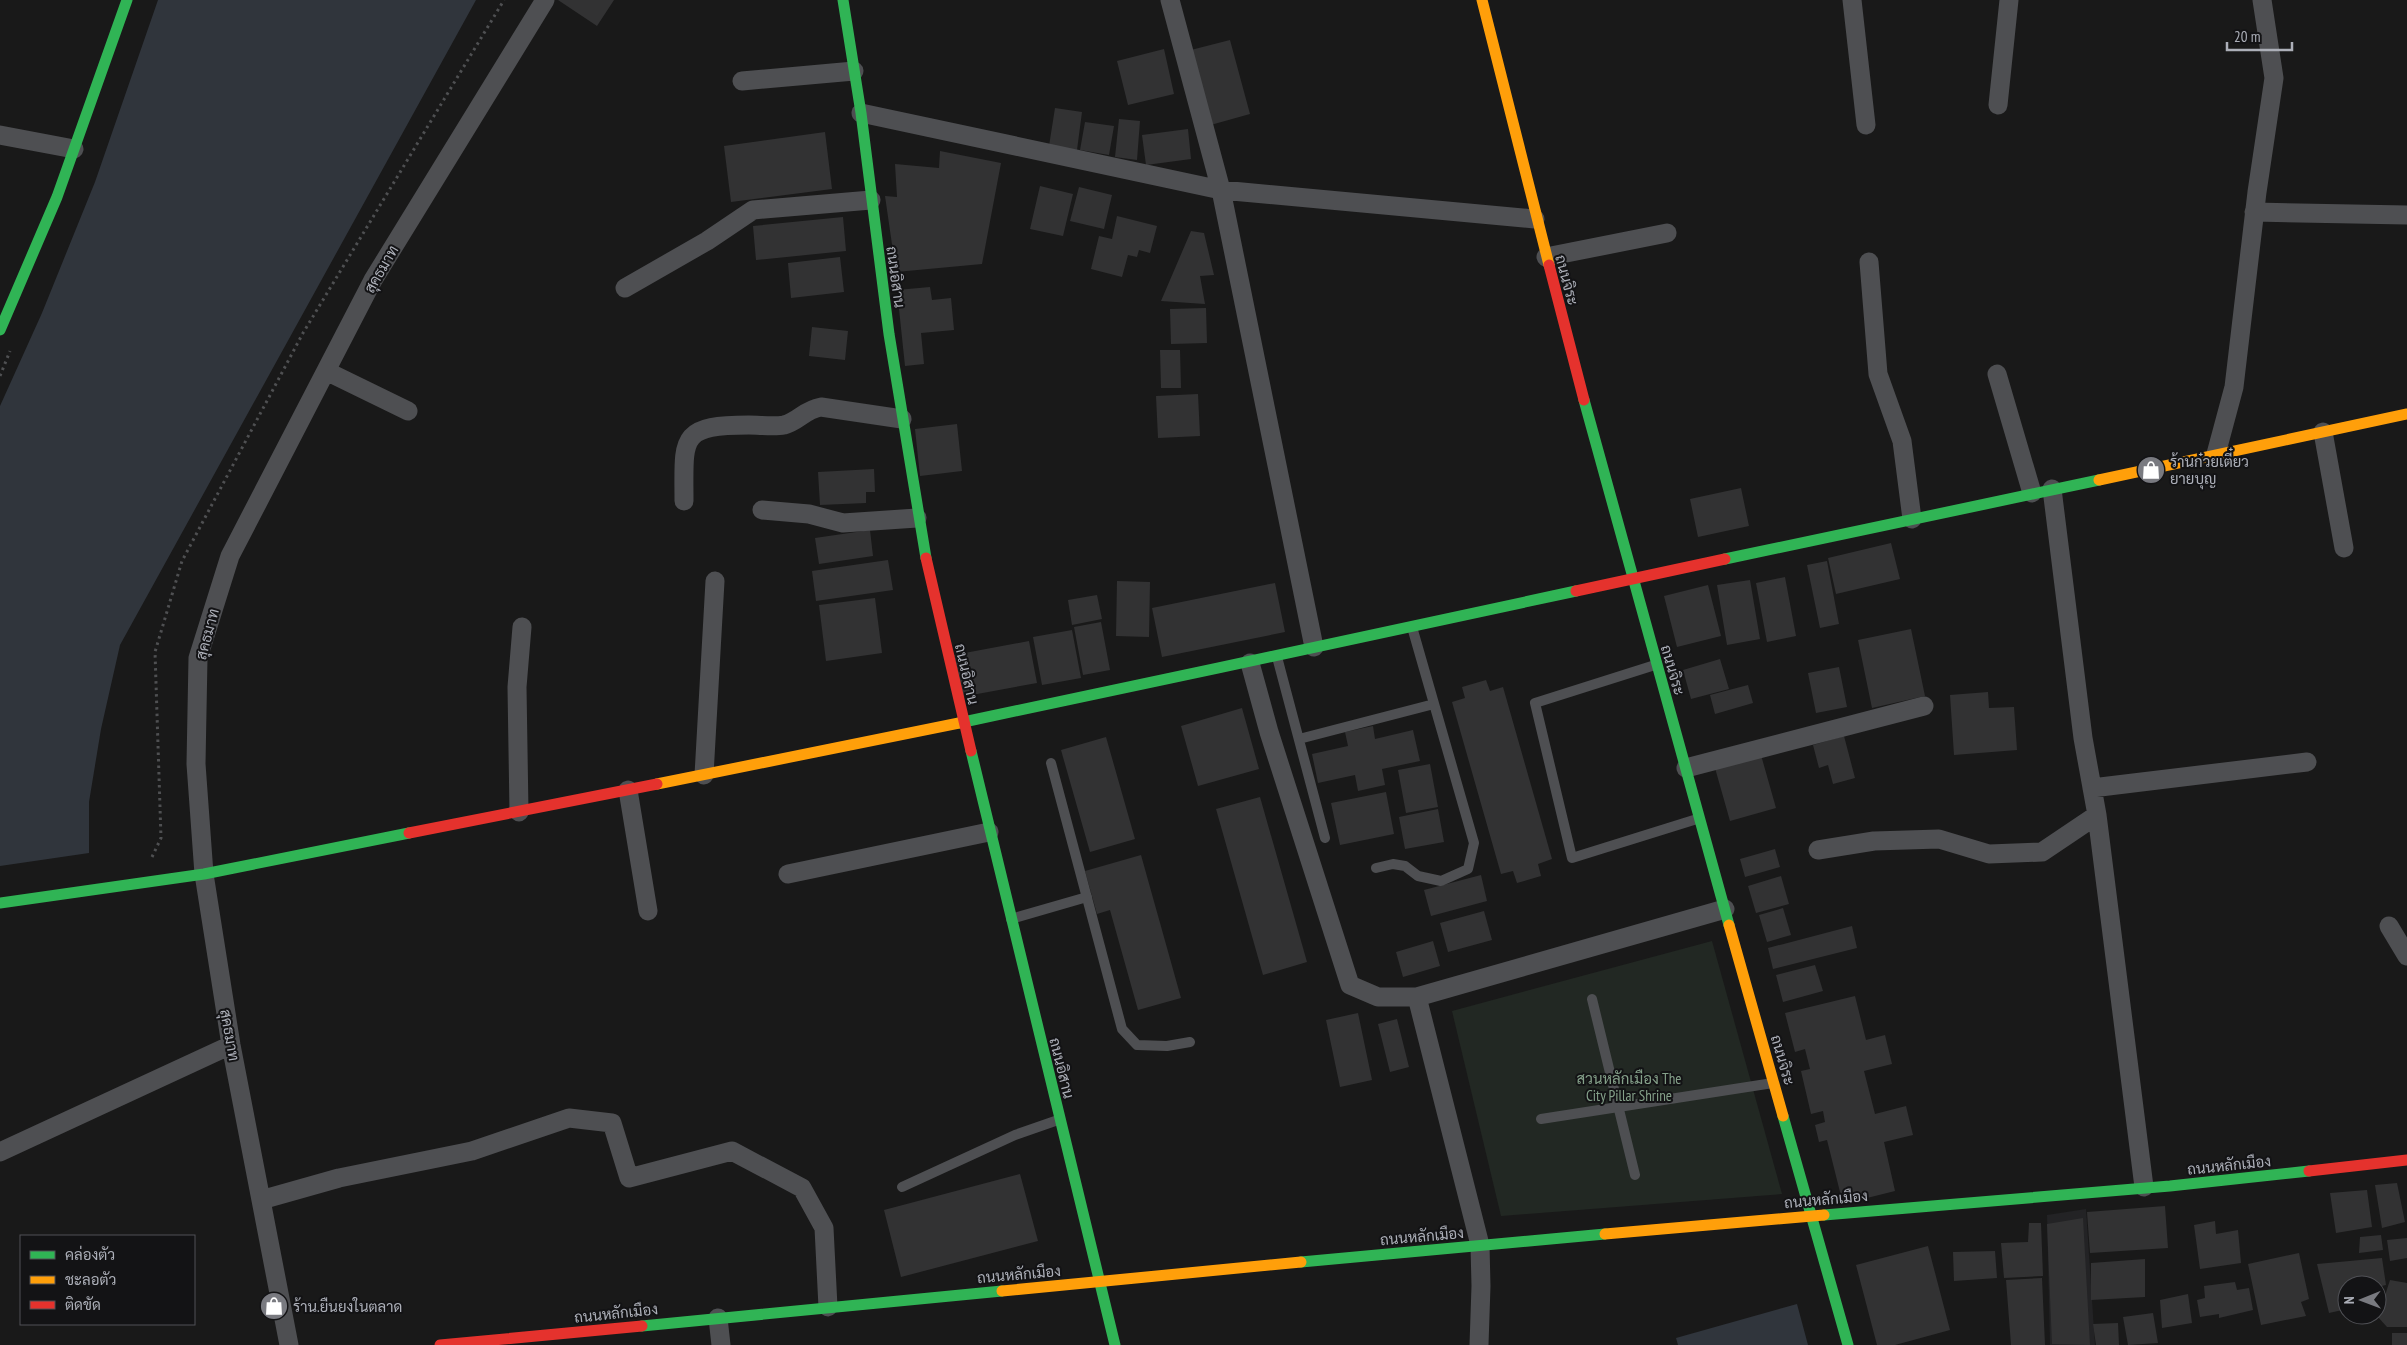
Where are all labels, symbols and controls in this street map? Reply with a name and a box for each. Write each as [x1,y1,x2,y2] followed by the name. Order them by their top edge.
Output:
[2227,20,2292,52] scale bar
[2234,27,2260,46] text: 20 m
[360,242,404,297] street label: สุคธมาท
[882,245,910,309] street label: ถนนอิสาน
[1551,253,1583,307] street label: ถนนจิระ
[2170,447,2249,490] place label: ร้านก๋วยเตี๋ยว ยายบุญ
[2136,455,2166,485] shop icon: ร้านก๋วยเตี๋ยว ยายบุญ
[191,606,225,662] street label: สุคธมาท
[951,642,983,706] street label: ถนนอิสาน
[1657,643,1689,697] street label: ถนนจิระ
[214,1008,244,1063] street label: สุคธมาท
[1767,1033,1799,1087] street label: ถนนจิระ
[1045,1036,1079,1100] street label: ถนนอิสาน
[1577,1069,1681,1105] park label: สวนหลักเมือง The City Pillar Shrine
[2186,1151,2272,1179] street label: ถนนหลักเมือง
[1783,1186,1869,1212] street label: ถนนหลักเมือง
[1379,1223,1465,1249] street label: ถนนหลักเมือง
[20,1235,195,1325] legend
[65,1245,115,1264] text: คล่องตัว
[976,1261,1062,1287] street label: ถนนหลักเมือง
[65,1270,116,1289] text: ชะลอตัว
[2337,1275,2387,1325] north arrow
[259,1291,289,1321] shop icon: ร้าน.ยืนยงในตลาด
[65,1295,101,1314] text: ติดขัด
[2340,1296,2358,1304] text: N
[293,1297,402,1316] place label: ร้าน.ยืนยงในตลาด
[573,1299,659,1327] street label: ถนนหลักเมือง

